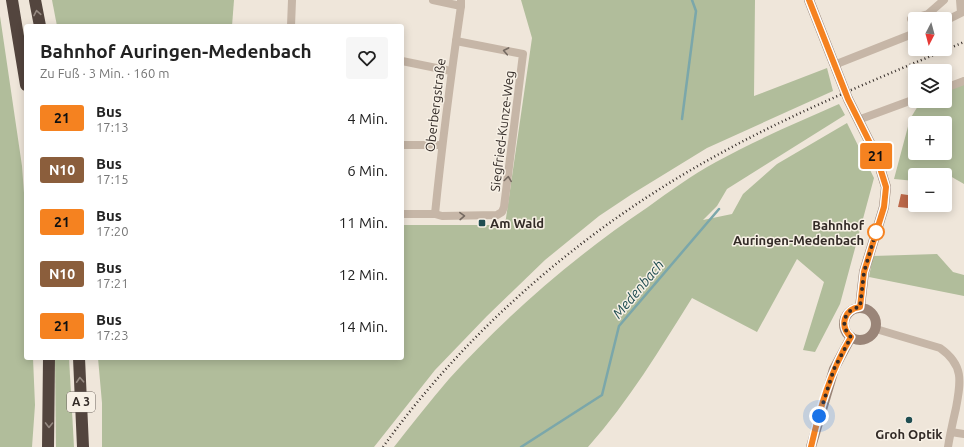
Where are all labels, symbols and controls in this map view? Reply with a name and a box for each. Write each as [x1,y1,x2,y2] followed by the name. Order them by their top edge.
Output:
[34,10,42,16] one-way arrow
[908,12,952,56] north arrow
[908,12,952,212] map controls
[346,37,388,79] button: heart
[40,40,312,62] text: Bahnhof Auringen-Medenbach
[503,47,509,56] one-way arrow
[422,57,448,153] street label: Oberbergstraße
[908,64,952,108] button: layers
[40,66,169,80] text: Zu Fuß · 3 Min. · 160 m
[488,70,516,192] street label: Siegfried-Kunze-Weg
[96,103,122,120] text: Bus
[54,110,70,126] text: 21
[347,110,388,127] text: 4 Min.
[908,116,952,160] button: +
[96,120,129,134] text: 17:13
[858,143,894,169] line badge: 21
[868,148,884,164] text: 21
[96,155,122,172] text: Bus
[49,162,75,178] text: N10
[347,162,388,179] text: 6 Min.
[908,168,952,212] button: −
[96,172,129,186] text: 17:15
[503,176,512,182] one-way arrow
[96,207,122,224] text: Bus
[459,212,465,220] one-way arrow
[54,214,70,230] text: 21
[339,214,388,231] text: 11 Min.
[490,216,544,230] place label: Am Wald
[477,218,487,228] marker: Am Wald
[733,218,865,247] place label: Bahnhof Auringen-Medenbach
[867,223,885,241] marker: Bahnhof Auringen-Medenbach
[96,224,129,238] text: 17:20
[609,257,667,321] water label: Medenbach
[96,259,122,276] text: Bus
[49,266,75,282] text: N10
[339,266,388,283] text: 12 Min.
[96,276,129,290] text: 17:21
[96,311,122,328] text: Bus
[54,318,70,334] text: 21
[339,318,388,335] text: 14 Min.
[96,328,129,342] text: 17:23
[76,377,85,383] one-way arrow
[67,392,95,412] road number: A 3
[809,406,829,426] your location
[904,415,914,425] marker: Groh Optik
[45,422,53,428] one-way arrow
[875,427,943,441] place label: Groh Optik

